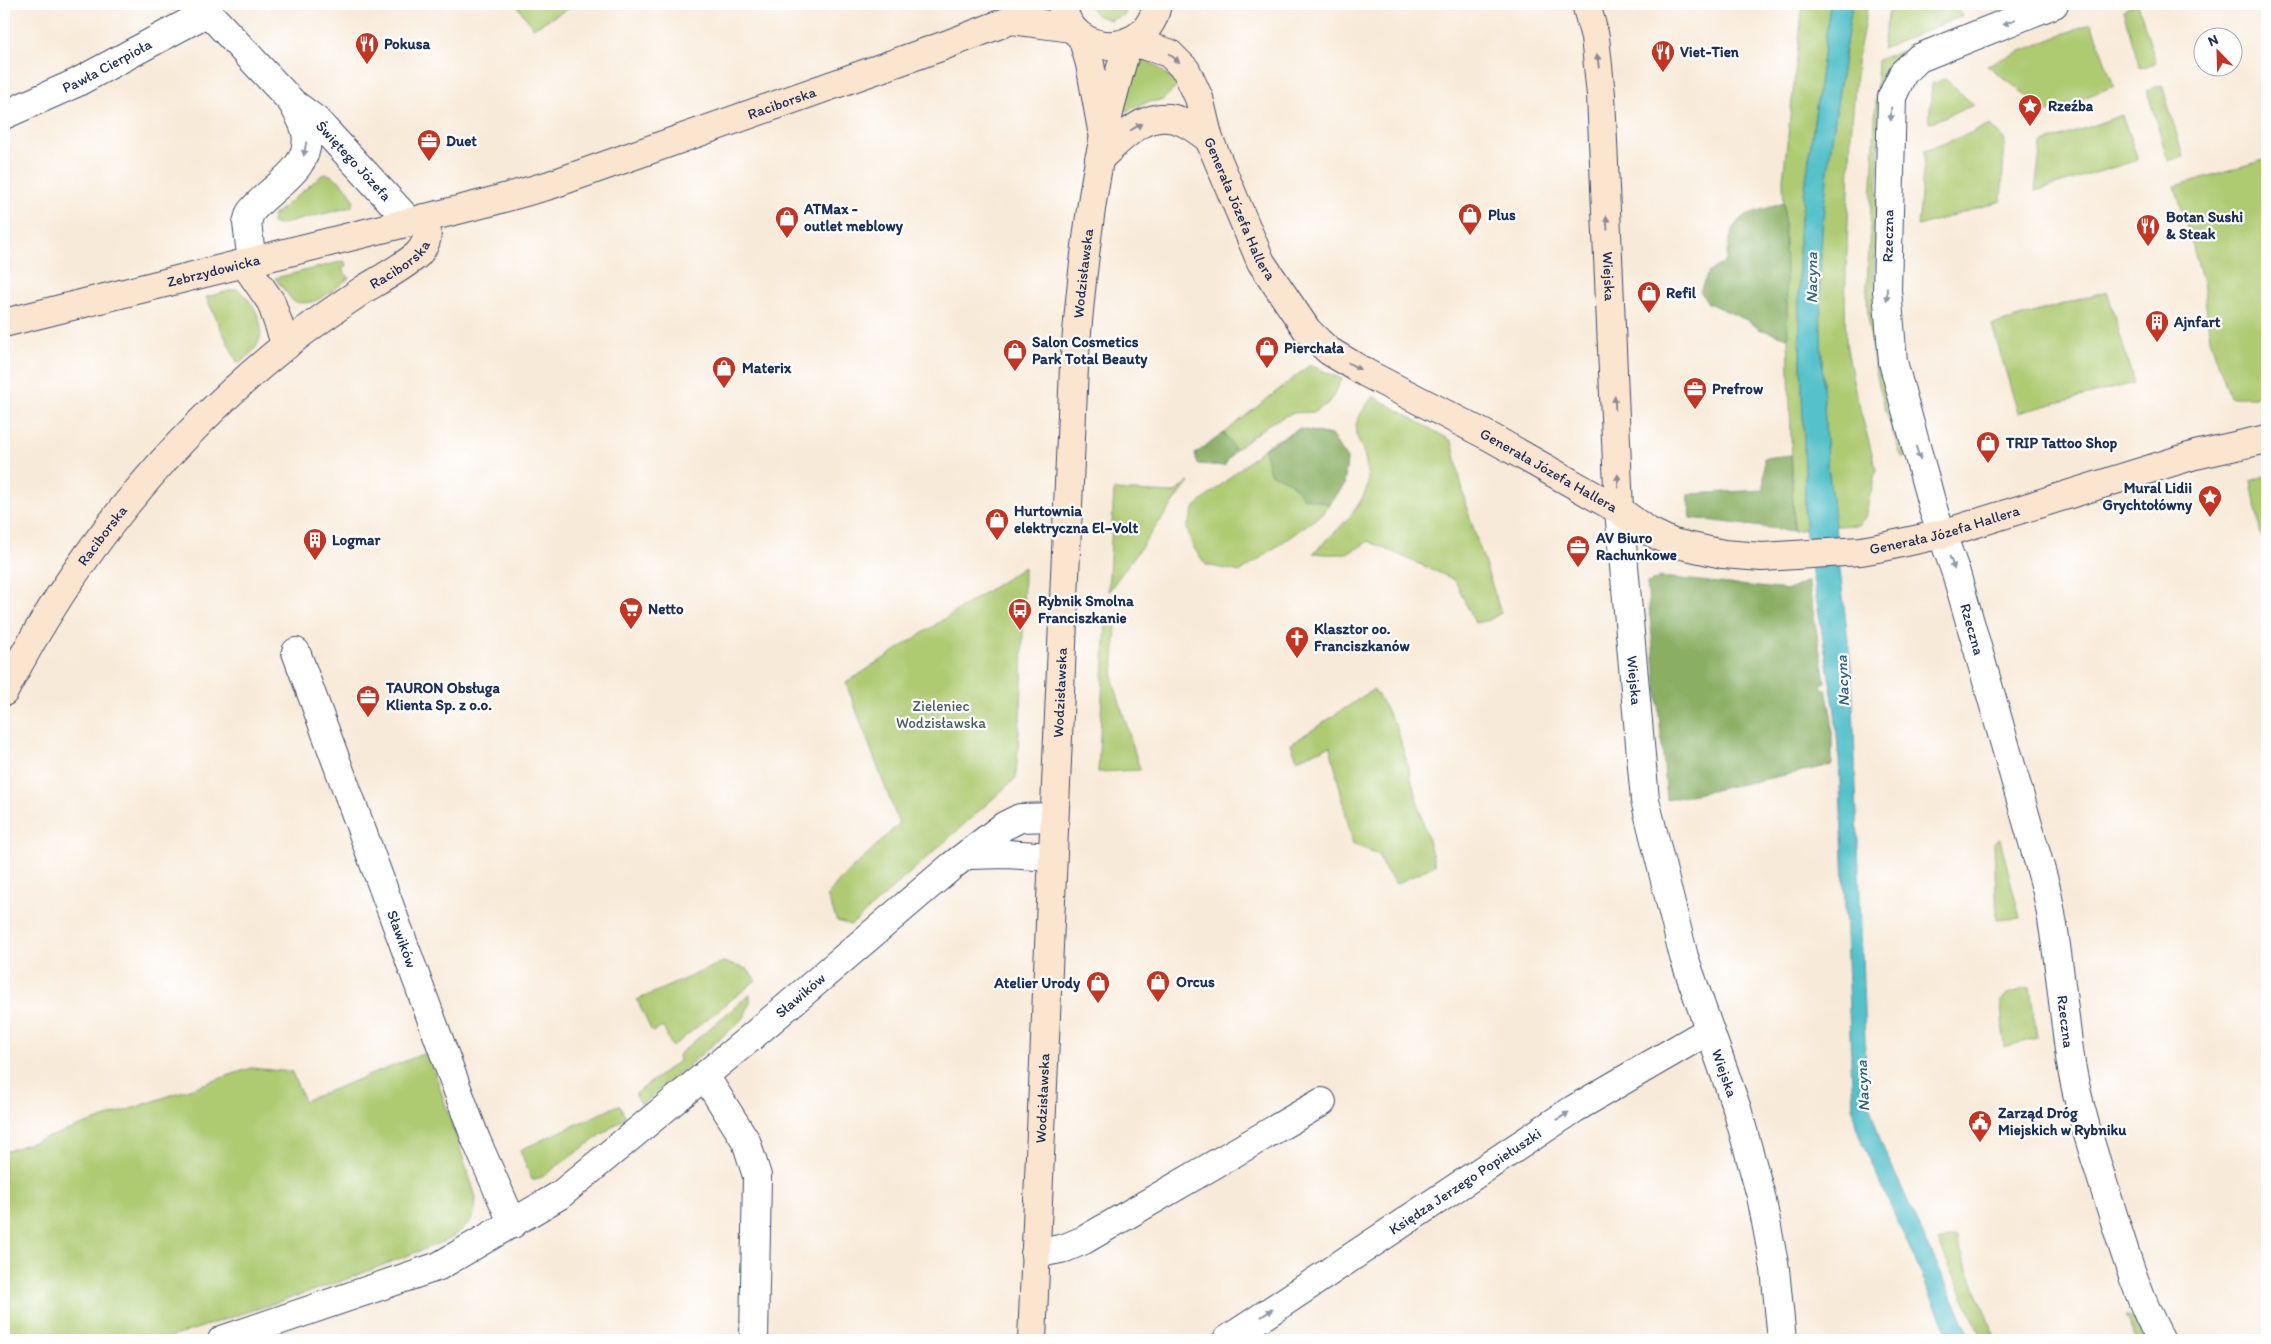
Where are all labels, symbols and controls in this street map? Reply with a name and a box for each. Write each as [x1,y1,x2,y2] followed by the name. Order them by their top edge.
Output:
[2001,18,2016,26] one-way arrow
[2194,28,2244,78] north arrow
[354,31,380,65] restaurant icon: Pokusa
[2205,31,2221,50] text: N
[59,35,155,97] street label: Pawła Cierpioła
[384,35,430,53] place label: Pokusa
[1650,39,1676,73] restaurant icon: Viet-Tien
[1680,43,1740,61] place label: Viet-Tien
[1168,52,1181,63] one-way arrow
[1594,52,1602,68] one-way arrow
[745,83,819,123] street label: Raciborska
[2017,93,2043,127] place icon: Rzeźba
[2048,97,2094,115] place label: Rzeźba
[1887,106,1895,122] one-way arrow
[312,117,396,205] street label: Świętego Józefa
[1130,122,1143,132] one-way arrow
[416,128,442,162] office icon: Duet
[446,132,477,150] place label: Duet
[1200,134,1280,284] street label: Generała Józefa Hallera
[300,141,308,157] one-way arrow
[803,200,904,236] place label: ATMax - outlet meblowy
[1457,202,1483,236] shop icon: Plus
[774,205,800,239] shop icon: ATMax - outlet meblowy
[1488,206,1516,224] place label: Plus
[2166,208,2243,243] place label: Botan Sushi & Steak
[1879,209,1897,263] street label: Rzeczna
[2135,213,2161,247] restaurant icon: Botan Sushi & Steak
[1603,215,1611,231] one-way arrow
[1069,227,1097,319] street label: Wodzisławska
[366,237,434,293] street label: Raciborska
[165,251,262,291] street label: Zebrzydowicka
[1599,251,1619,302] street label: Wiejska
[1802,251,1821,304] water label: Nacyna
[1636,280,1662,314] shop icon: Refil
[1666,284,1697,302] place label: Refil
[1883,286,1891,302] one-way arrow
[2144,309,2170,343] building icon: Ajnfart
[2173,313,2221,332] place label: Ajnfart
[1032,333,1148,369] place label: Salon Cosmetics Park Total Beauty
[1254,335,1280,369] shop icon: Pierchała
[1002,338,1028,372] shop icon: Salon Cosmetics Park Total Beauty
[1284,339,1344,357] place label: Pierchała
[711,355,737,389] shop icon: Materix
[742,359,792,377] place label: Materix
[1348,361,1361,370] one-way arrow
[1682,376,1708,410] office icon: Prefrow
[1712,380,1764,398] place label: Prefrow
[1611,394,1619,410] one-way arrow
[1477,424,1621,516] street label: Generała Józefa Hallera
[1975,430,2001,464] shop icon: TRIP Tattoo Shop
[2005,434,2118,453] place label: TRIP Tattoo Shop
[1914,445,1922,460] one-way arrow
[1614,473,1622,489] one-way arrow
[2103,479,2193,515] place label: Mural Lidii Grychtołówny
[2197,484,2223,518] place icon: Mural Lidii Grychtołówny
[74,501,131,569] street label: Raciborska
[1868,501,2022,558] street label: Generała Józefa Hallera
[1014,502,1139,538] place label: Hurtownia elektryczna El‐Volt
[984,507,1010,541] shop icon: Hurtownia elektryczna El‐Volt
[302,527,328,561] building icon: Logmar
[1595,529,1677,564] place label: AV Biuro Rachunkowe
[332,531,381,550] place label: Logmar
[1565,534,1591,568] office icon: AV Biuro Rachunkowe
[1949,555,1956,570] one-way arrow
[1038,592,1134,627] place label: Rybnik Smolna Franciszkanie
[618,596,644,630] supermarket icon: Netto
[1007,597,1033,631] bus stop icon: Rybnik Smolna Franciszkanie
[648,600,684,618] place label: Netto
[1956,601,1988,658] street label: Rzeczna
[1314,620,1410,655] place label: Klasztor oo. Franciszkanów
[1284,625,1310,659] church icon: Klasztor oo. Franciszkanów
[1049,647,1071,738] street label: Wodzisławska
[1832,654,1853,707] water label: Nacyna
[1623,655,1645,706] street label: Wiejska
[385,679,500,715] place label: TAURON Obsługa Klienta Sp. z o.o.
[355,684,381,718] office icon: TAURON Obsługa Klienta Sp. z o.o.
[896,697,986,732] park label: Zieleniec Wodzisławska
[383,908,421,970] street label: Sławików
[772,969,829,1022] street label: Sławików
[1145,969,1171,1003] shop icon: Orcus
[1085,970,1111,1004] shop icon: Atelier Urody
[1176,973,1215,991] place label: Orcus
[993,974,1081,993] place label: Atelier Urody
[2053,994,2078,1050] street label: Rzeczna
[1708,1047,1741,1100] street label: Wiejska
[1031,1053,1053,1144] street label: Wodzisławska
[1852,1059,1873,1112] water label: Nacyna
[1998,1104,2127,1140] place label: Zarząd Dróg Miejskich w Rybniku
[1967,1109,1993,1143] public building icon: Zarząd Dróg Miejskich w Rybniku
[1556,1112,1569,1121] one-way arrow
[1385,1124,1545,1239] street label: Księdza Jerzego Popiełuszki
[1260,1308,1274,1318] one-way arrow

